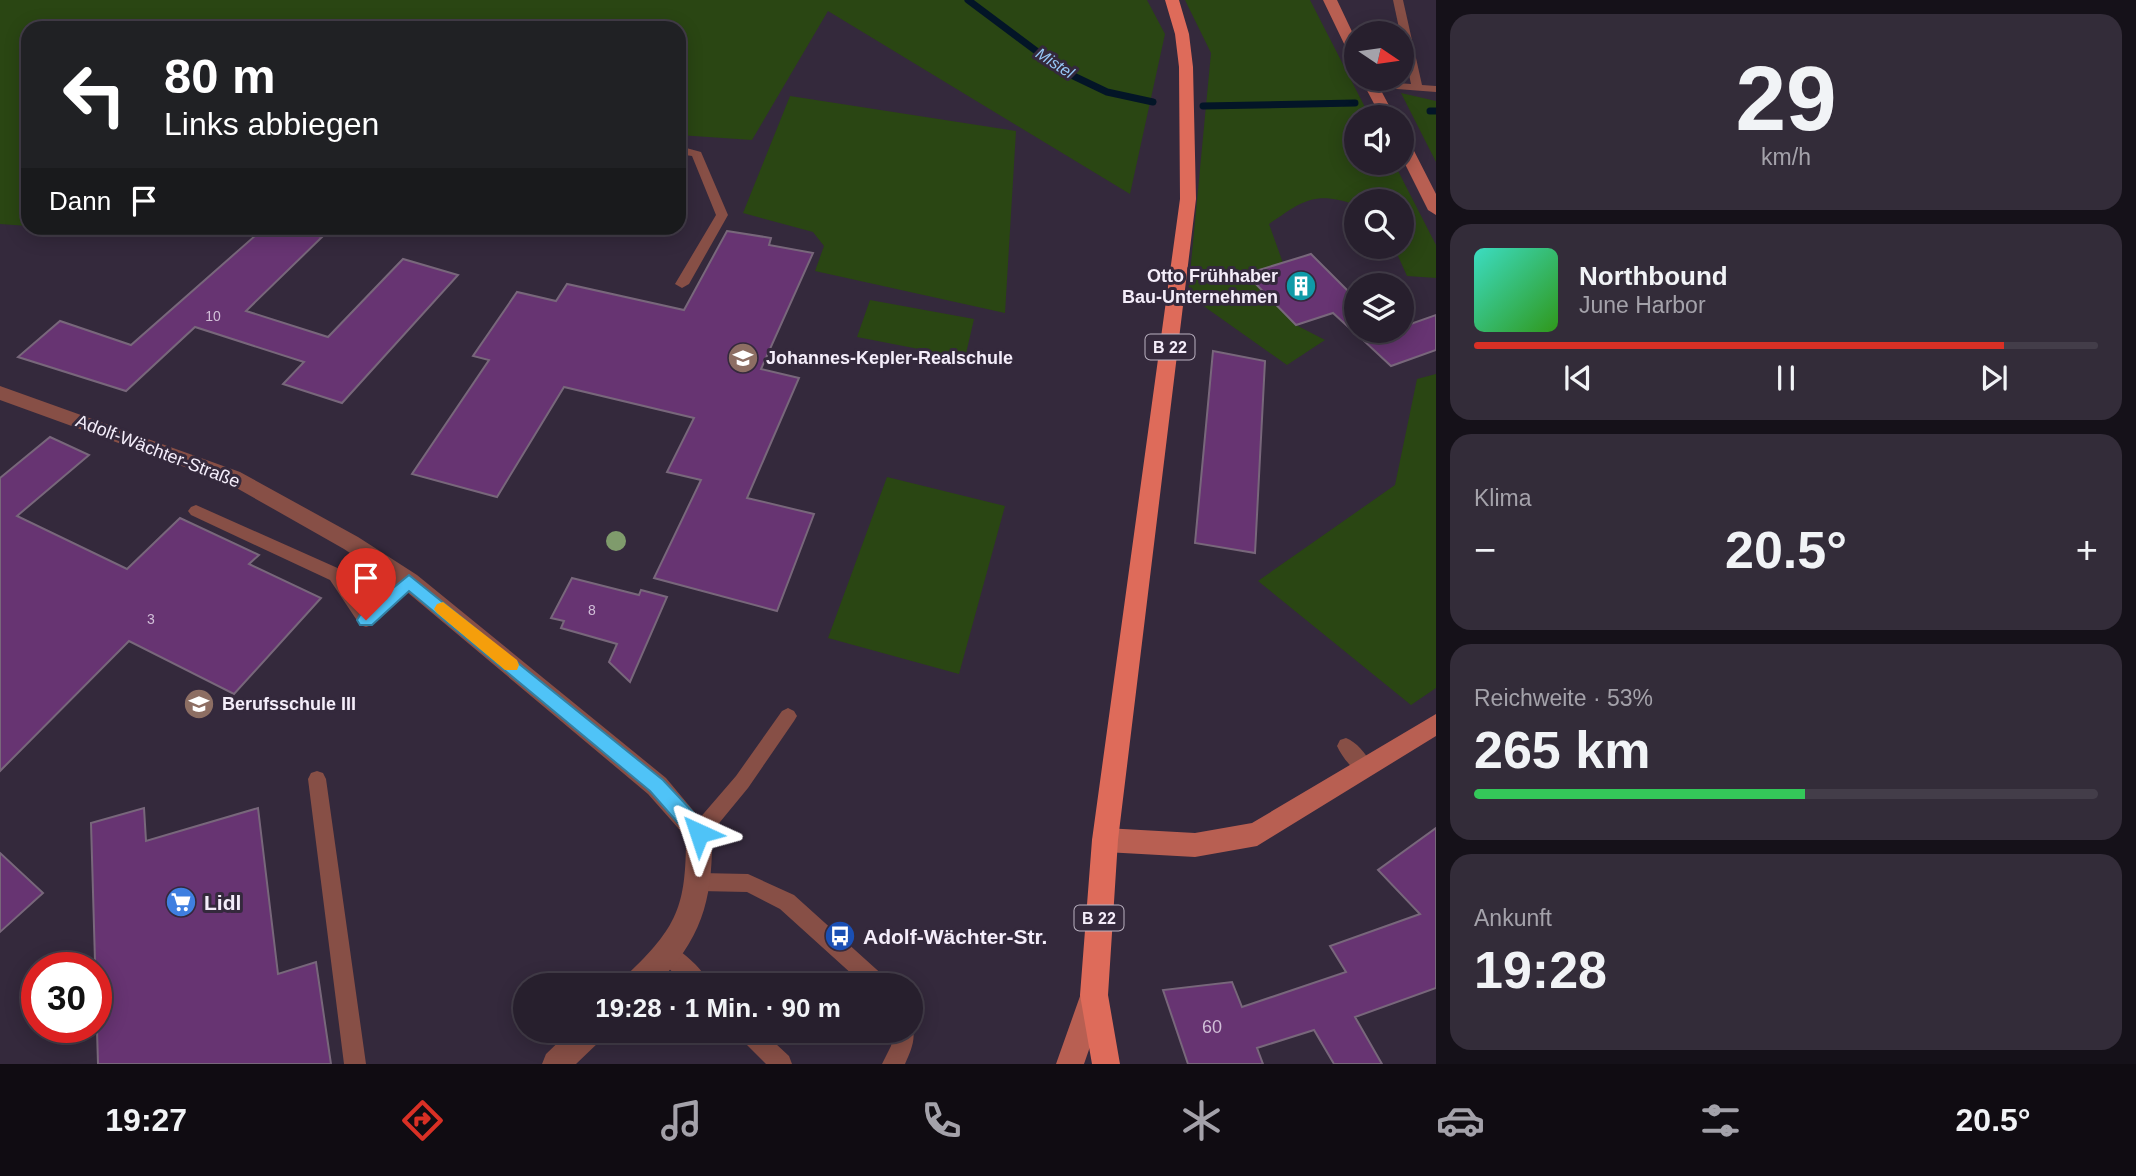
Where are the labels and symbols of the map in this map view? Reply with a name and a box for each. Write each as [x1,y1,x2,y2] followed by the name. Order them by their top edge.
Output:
[1344,21,1414,91] north arrow
[1033,44,1078,82] water label: Mistel
[1122,266,1278,307] place label: Otto Frühhaber Bau-Unternehmen
[1284,269,1318,303] building icon: Otto Frühhaber Bau-Unternehmen
[205,308,221,324] house number: 10
[1146,334,1194,360] road number: B 22
[726,341,760,375] school or university icon: Johannes-Kepler-Realschule
[766,348,1013,368] place label: Johannes-Kepler-Realschule
[73,410,243,492] street label: Adolf-Wächter-Straße
[336,548,396,620] pin
[588,602,596,618] house number: 8
[147,611,155,627] house number: 3
[182,687,216,721] school or university icon: Berufsschule III
[222,694,356,714] place label: Berufsschule III
[662,796,736,870] position arrow
[164,885,198,919] supermarket icon: Lidl
[204,891,241,914] place label: Lidl
[1074,906,1124,930] road number: B 22
[823,919,857,953] bus stop icon: Adolf-Wächter-Str.
[863,925,1047,948] place label: Adolf-Wächter-Str.
[21,952,112,1043] speed limit sign: 30
[1202,1017,1222,1037] house number: 60

